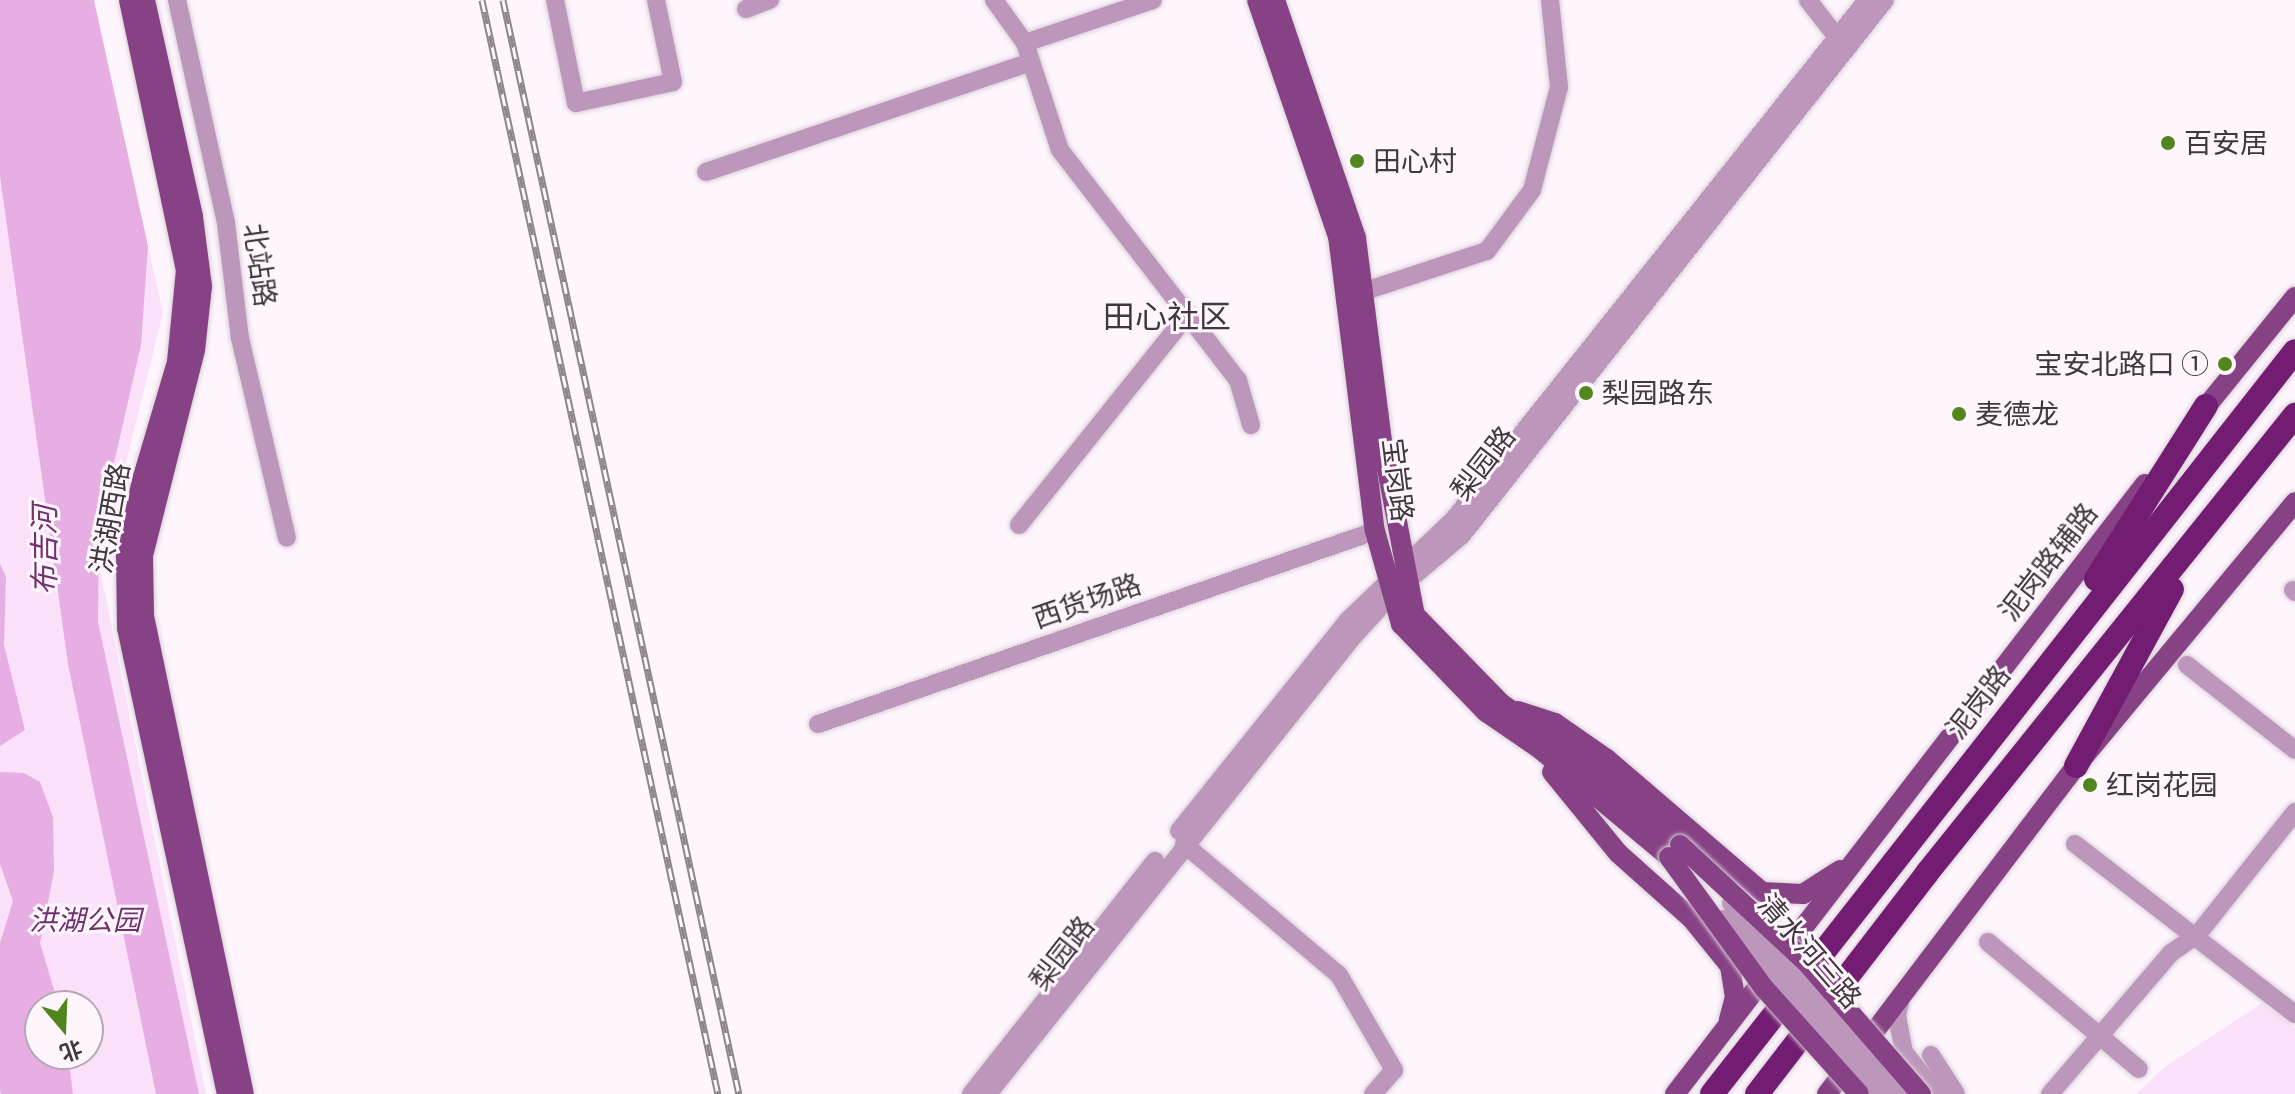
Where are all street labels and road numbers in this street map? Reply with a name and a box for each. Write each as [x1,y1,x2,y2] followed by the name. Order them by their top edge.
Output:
[238,221,282,309] street label: 北站路
[1444,420,1522,506] street label: 梨园路
[1376,436,1420,524] street label: 宝岗路
[84,460,136,576] street label: 洪湖西路
[1992,496,2104,628] street label: 泥岗路辅路
[1029,567,1145,635] street label: 西货场路
[1939,659,2017,745] street label: 泥岗路
[1751,887,1869,1015] street label: 清水河三路
[1023,910,1101,996] street label: 梨园路

